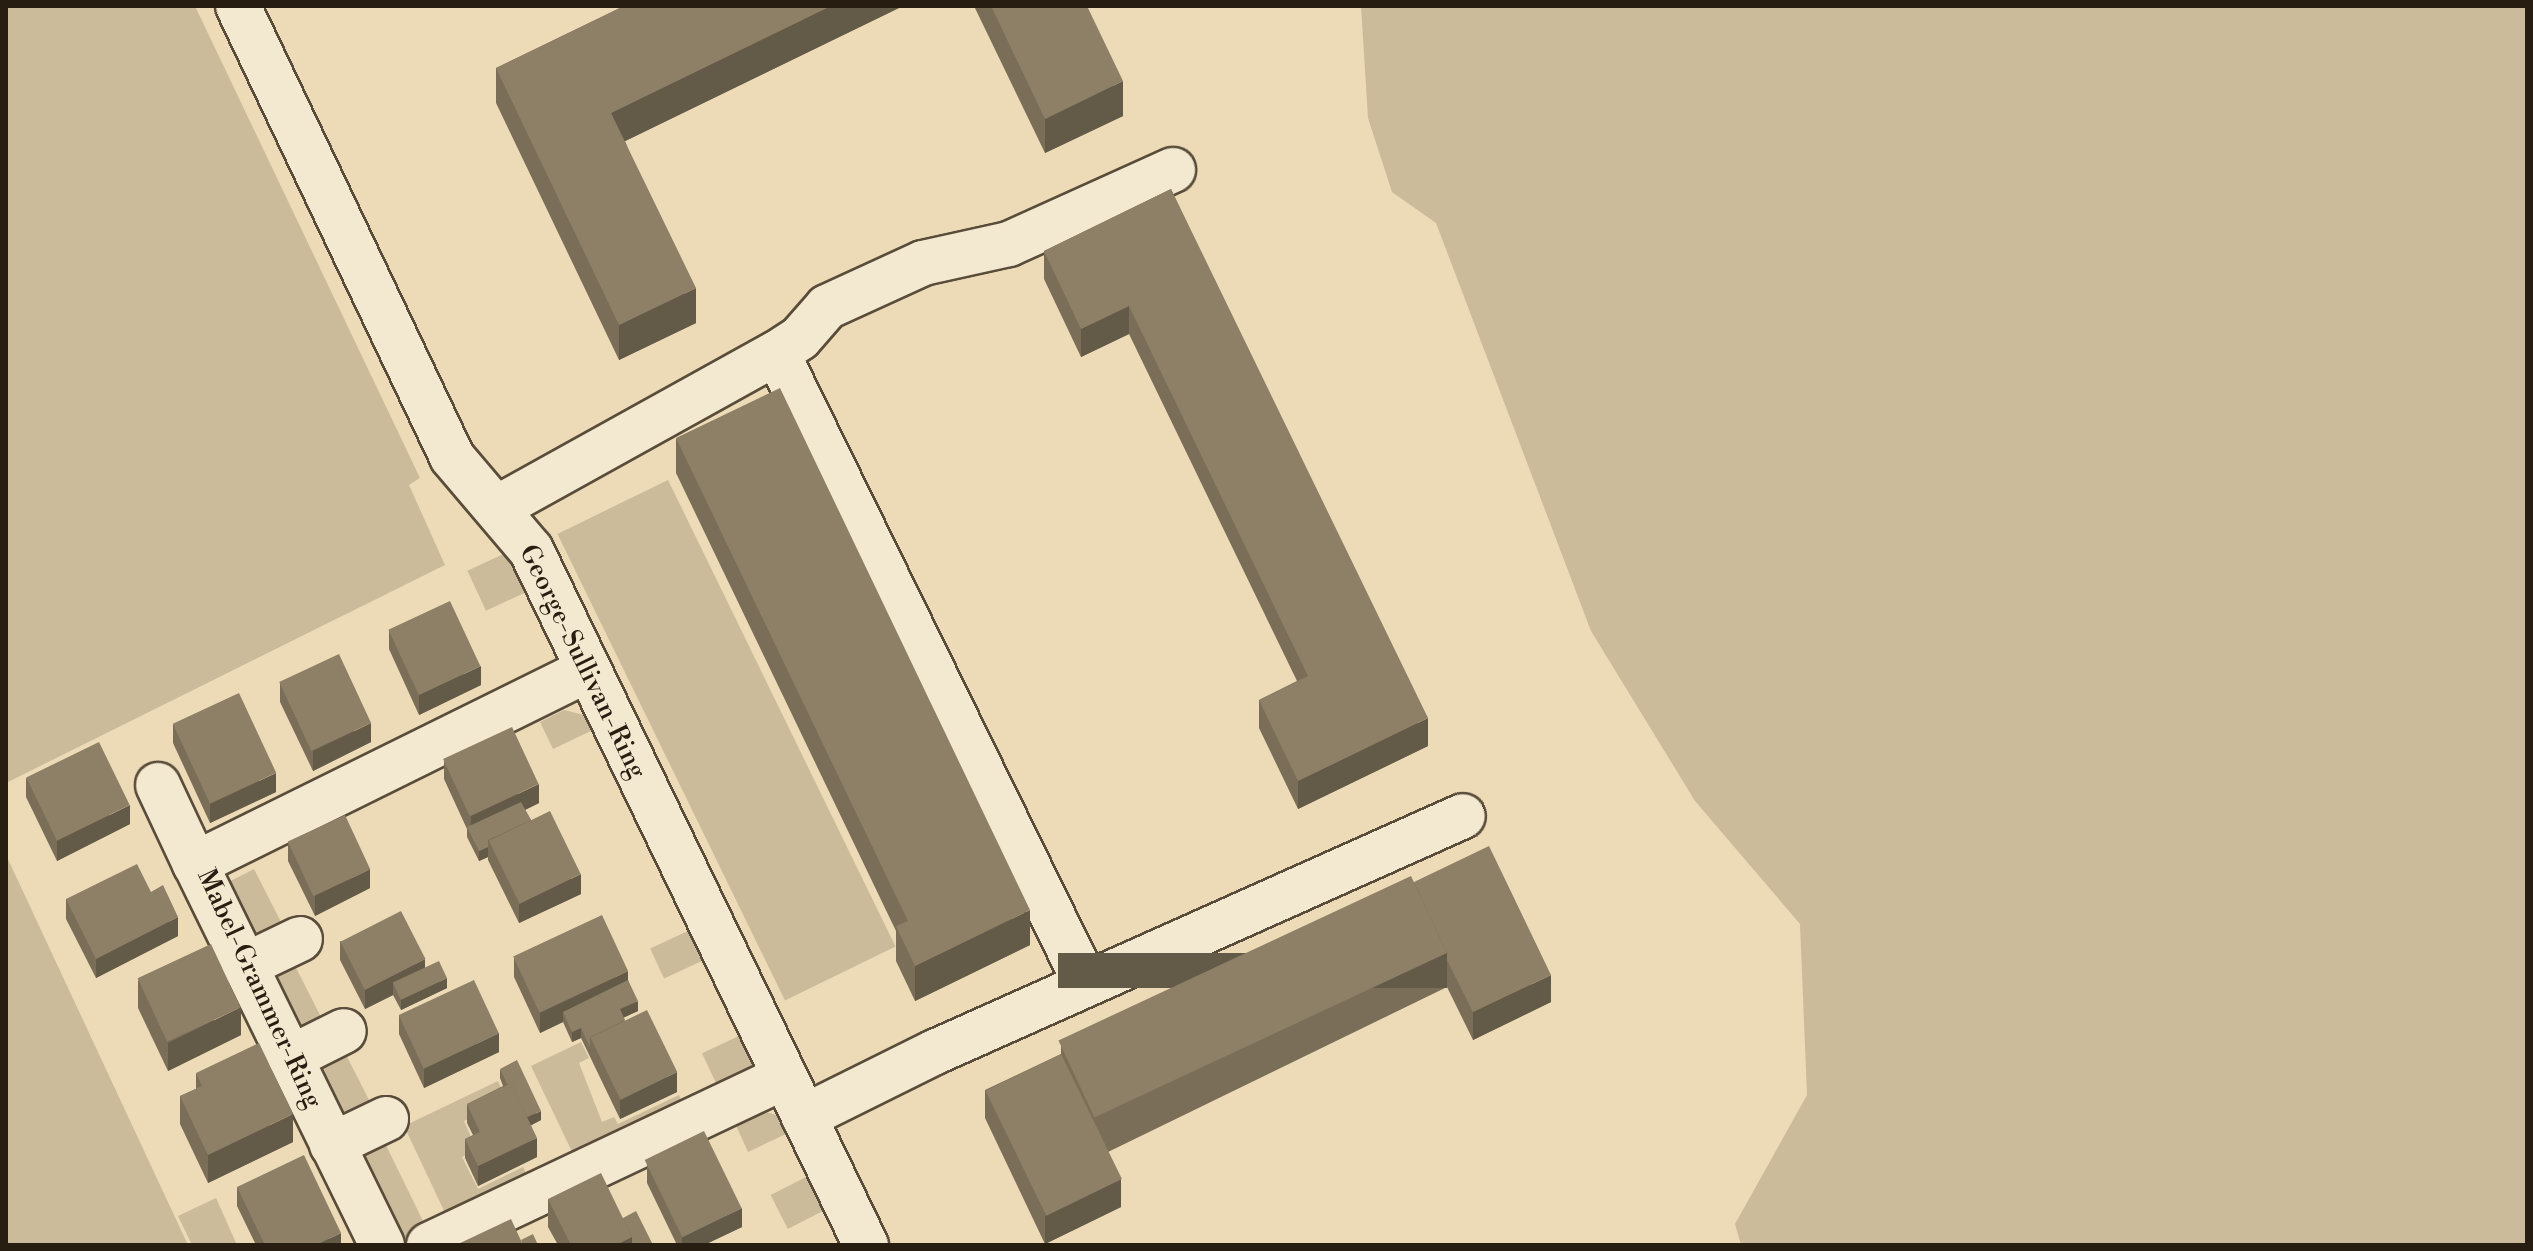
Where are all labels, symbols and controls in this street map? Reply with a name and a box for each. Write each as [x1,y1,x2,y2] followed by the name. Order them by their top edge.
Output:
[512,540,652,784] street label: George-Sullivan-Ring
[190,864,328,1114] street label: Mabel-Grammer-Ring

